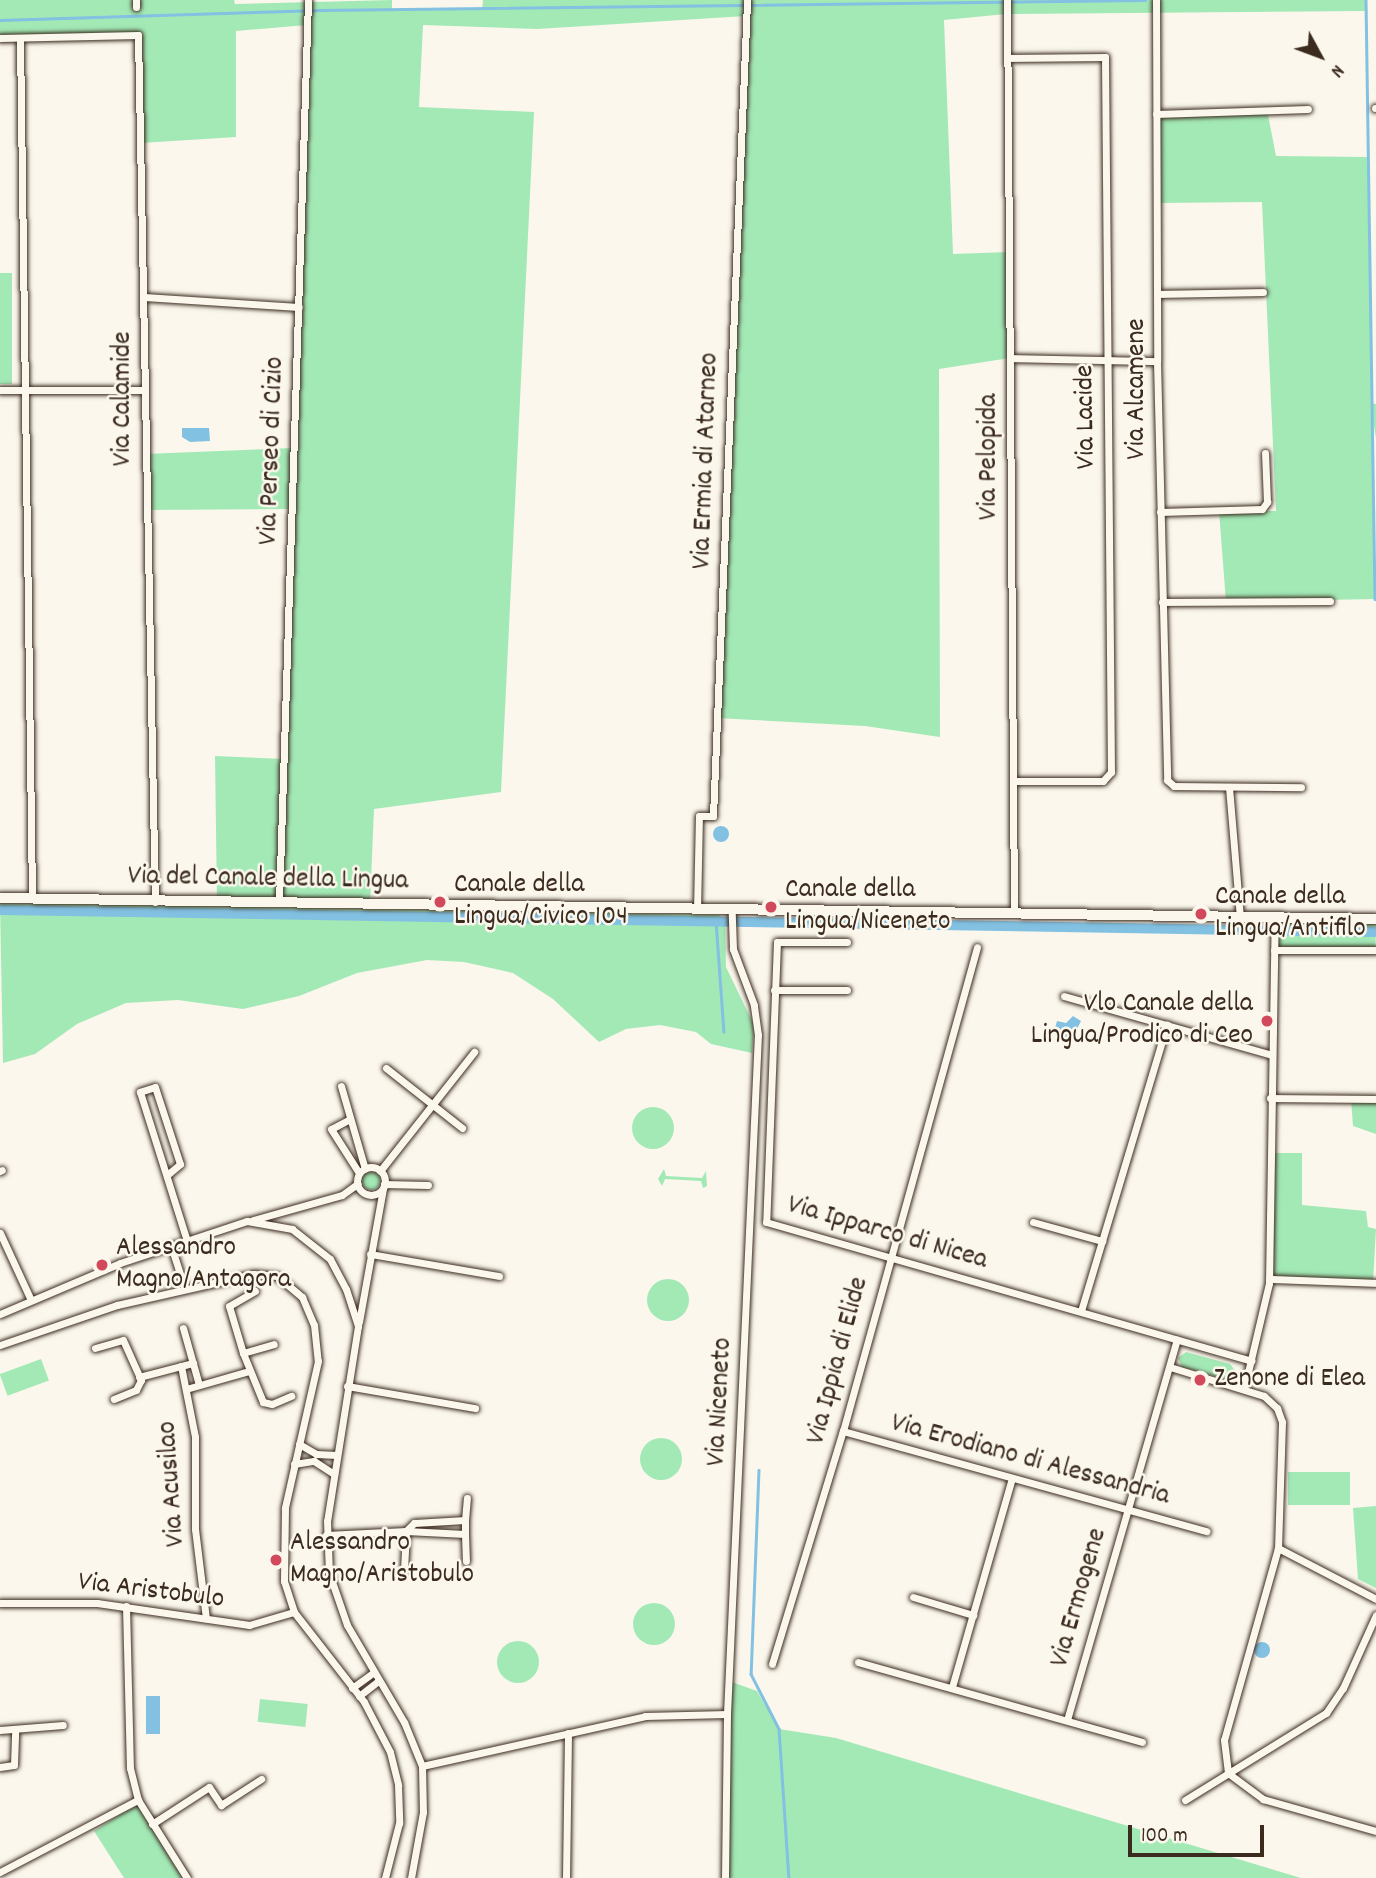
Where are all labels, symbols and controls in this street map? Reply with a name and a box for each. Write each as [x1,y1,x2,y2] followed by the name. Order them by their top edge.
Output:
[1285,21,1355,91] north arrow
[1323,58,1350,82] text: N
[1121,318,1155,460] street label: Via Alcamene
[107,332,141,466] street label: Via Calamide
[686,352,728,570] street label: Via Ermia di Atarneo
[253,356,293,546] street label: Via Perseo di Cizio
[1069,364,1105,470] street label: Via Lacide
[973,394,1007,520] street label: Via Pelopida
[128,861,408,899] street label: Via del Canale della Lingua
[454,869,628,935] place label: Canale della Lingua/Civico 104
[785,874,951,940] place label: Canale della Lingua/Niceneto
[1215,881,1366,947] place label: Canale della Lingua/Antifilo
[432,894,448,910] marker: Canale della Lingua/Civico 104
[763,899,779,915] marker: Canale della Lingua/Niceneto
[1193,906,1209,922] marker: Canale della Lingua/Antifilo
[1031,988,1253,1054] place label: Vlo Canale della Lingua/Prodico di Ceo
[1259,1013,1275,1029] marker: Vlo Canale della Lingua/Prodico di Ceo
[783,1189,991,1279] street label: Via Ipparco di Nicea
[116,1232,291,1298] place label: Alessandro Magno/Antagora
[94,1257,110,1273] marker: Alessandro Magno/Antagora
[801,1274,877,1448] street label: Via Ippia di Elide
[701,1337,741,1467] street label: Via Niceneto
[1214,1363,1365,1397] place label: Zenone di Elea
[1192,1372,1208,1388] marker: Zenone di Elea
[887,1408,1173,1514] street label: Via Erodiano di Alessandria
[152,1420,194,1548] street label: Via Acusilao
[1044,1525,1116,1671] street label: Via Ermogene
[290,1527,474,1593] place label: Alessandro Magno/Aristobulo
[268,1552,284,1568] marker: Alessandro Magno/Aristobulo
[76,1566,226,1618] street label: Via Aristobulo
[1131,1812,1268,1856] scale bar
[1141,1822,1188,1852] text: 100 m

